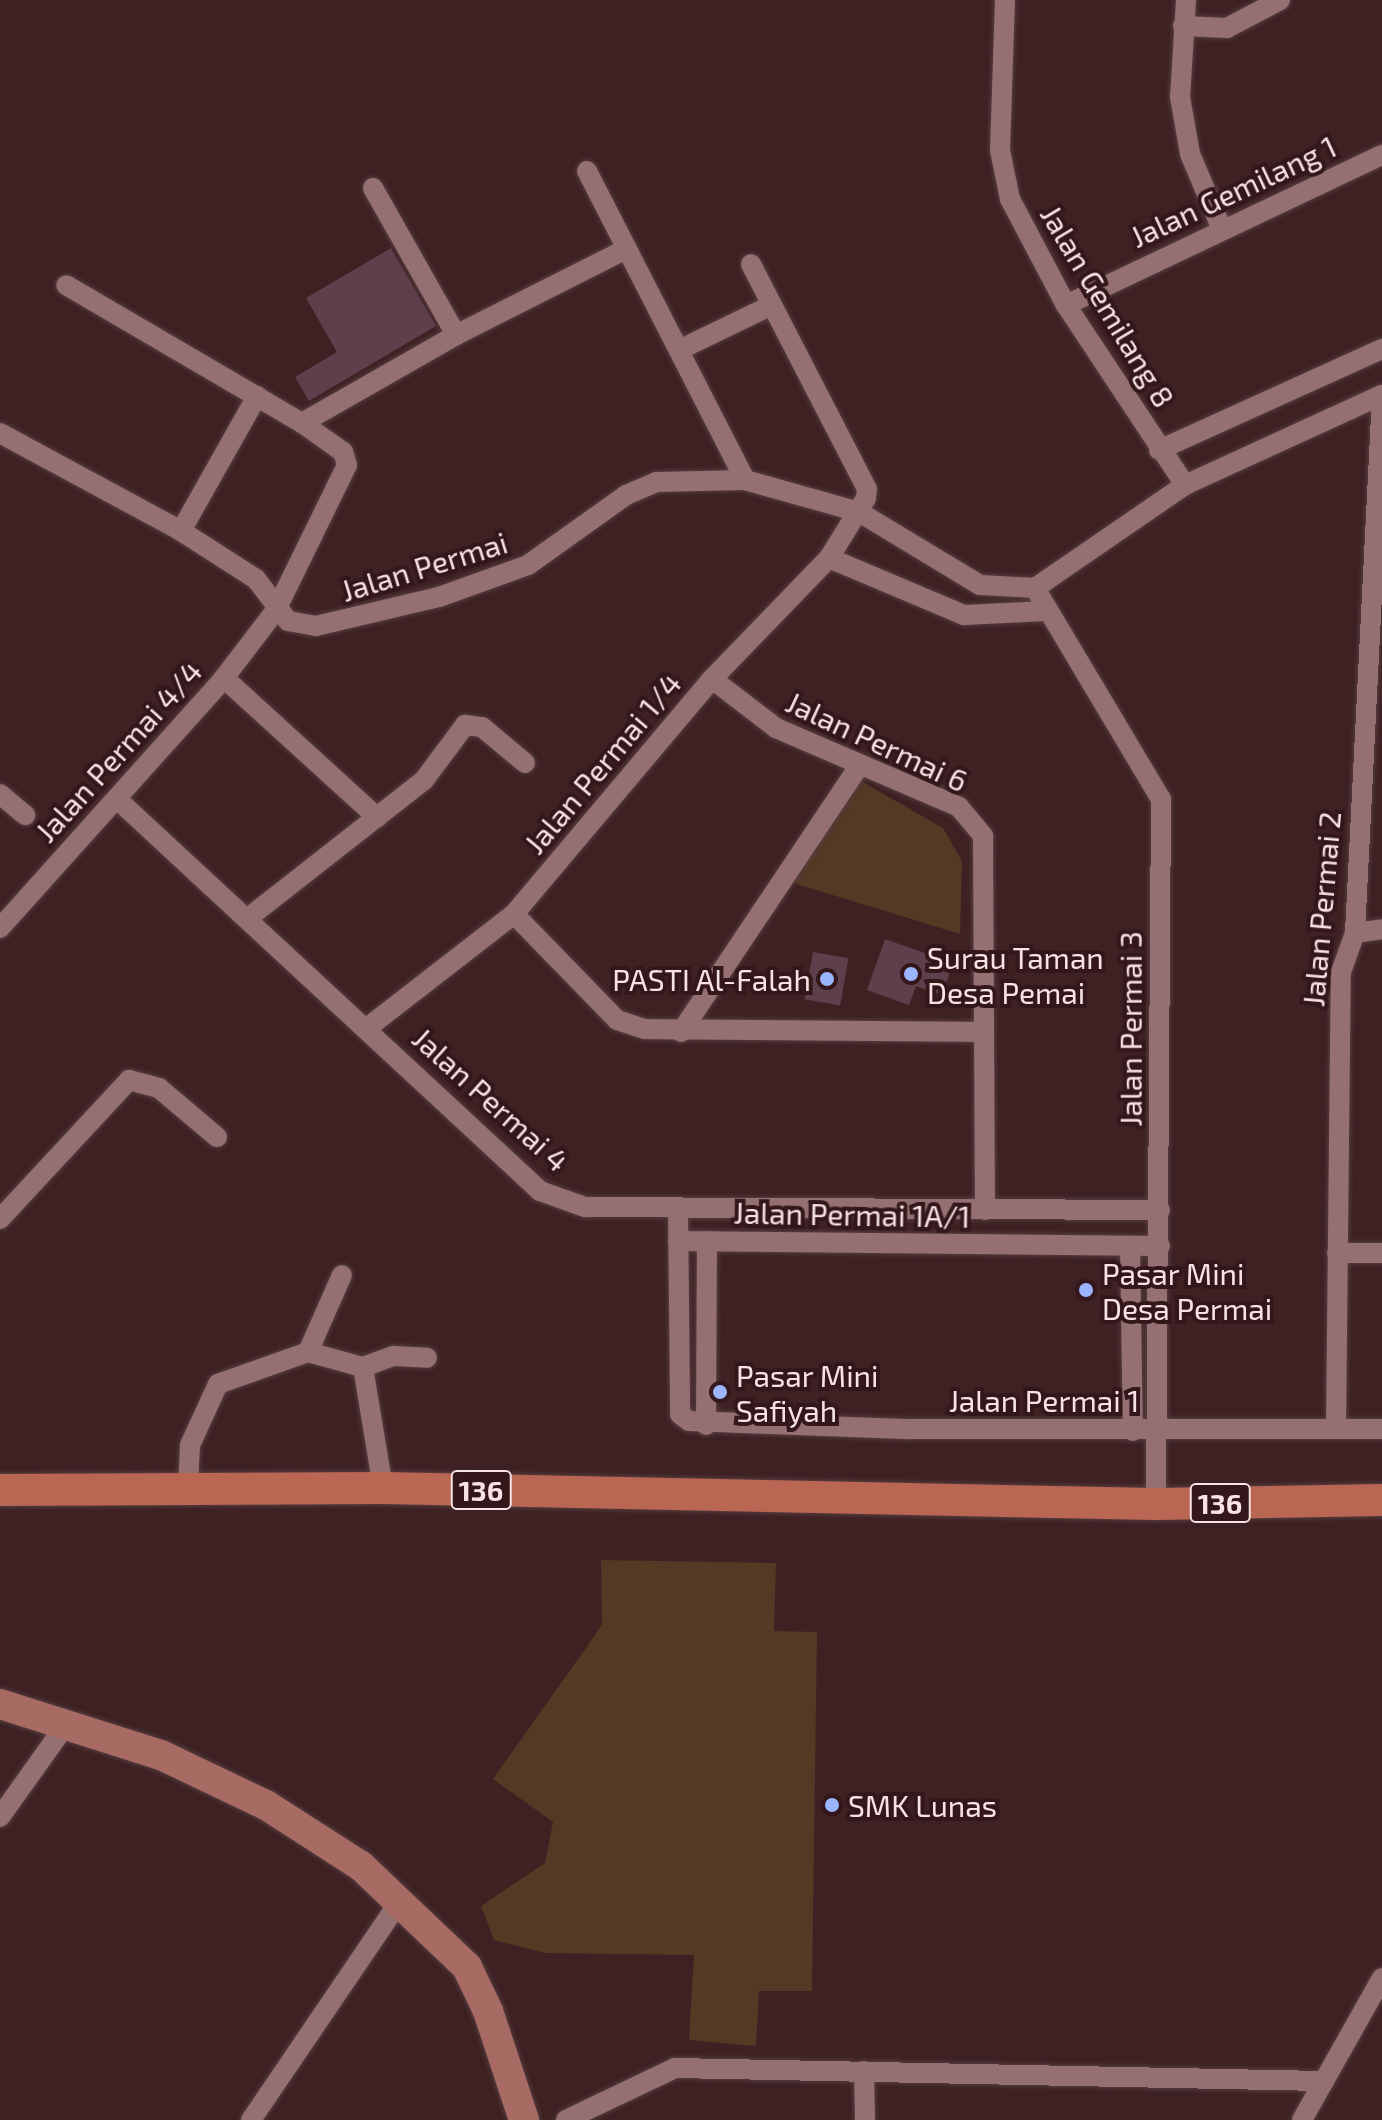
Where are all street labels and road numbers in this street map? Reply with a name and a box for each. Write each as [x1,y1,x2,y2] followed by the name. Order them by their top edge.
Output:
[1124,128,1342,254] street label: Jalan Gemilang 1
[1034,198,1182,414] street label: Jalan Gemilang 8
[336,524,512,608] street label: Jalan Permai
[27,653,209,849] street label: Jalan Permai 4/4
[516,665,688,861] street label: Jalan Permai 1/4
[781,683,973,799] street label: Jalan Permai 6
[1295,810,1347,1008] street label: Jalan Permai 2
[1112,931,1148,1127] street label: Jalan Permai 3
[406,1020,576,1178] street label: Jalan Permai 4
[733,1194,971,1234] street label: Jalan Permai 1A/1
[949,1382,1139,1418] street label: Jalan Permai 1
[449,1466,513,1514] road number: 136
[1188,1479,1252,1527] road number: 136

